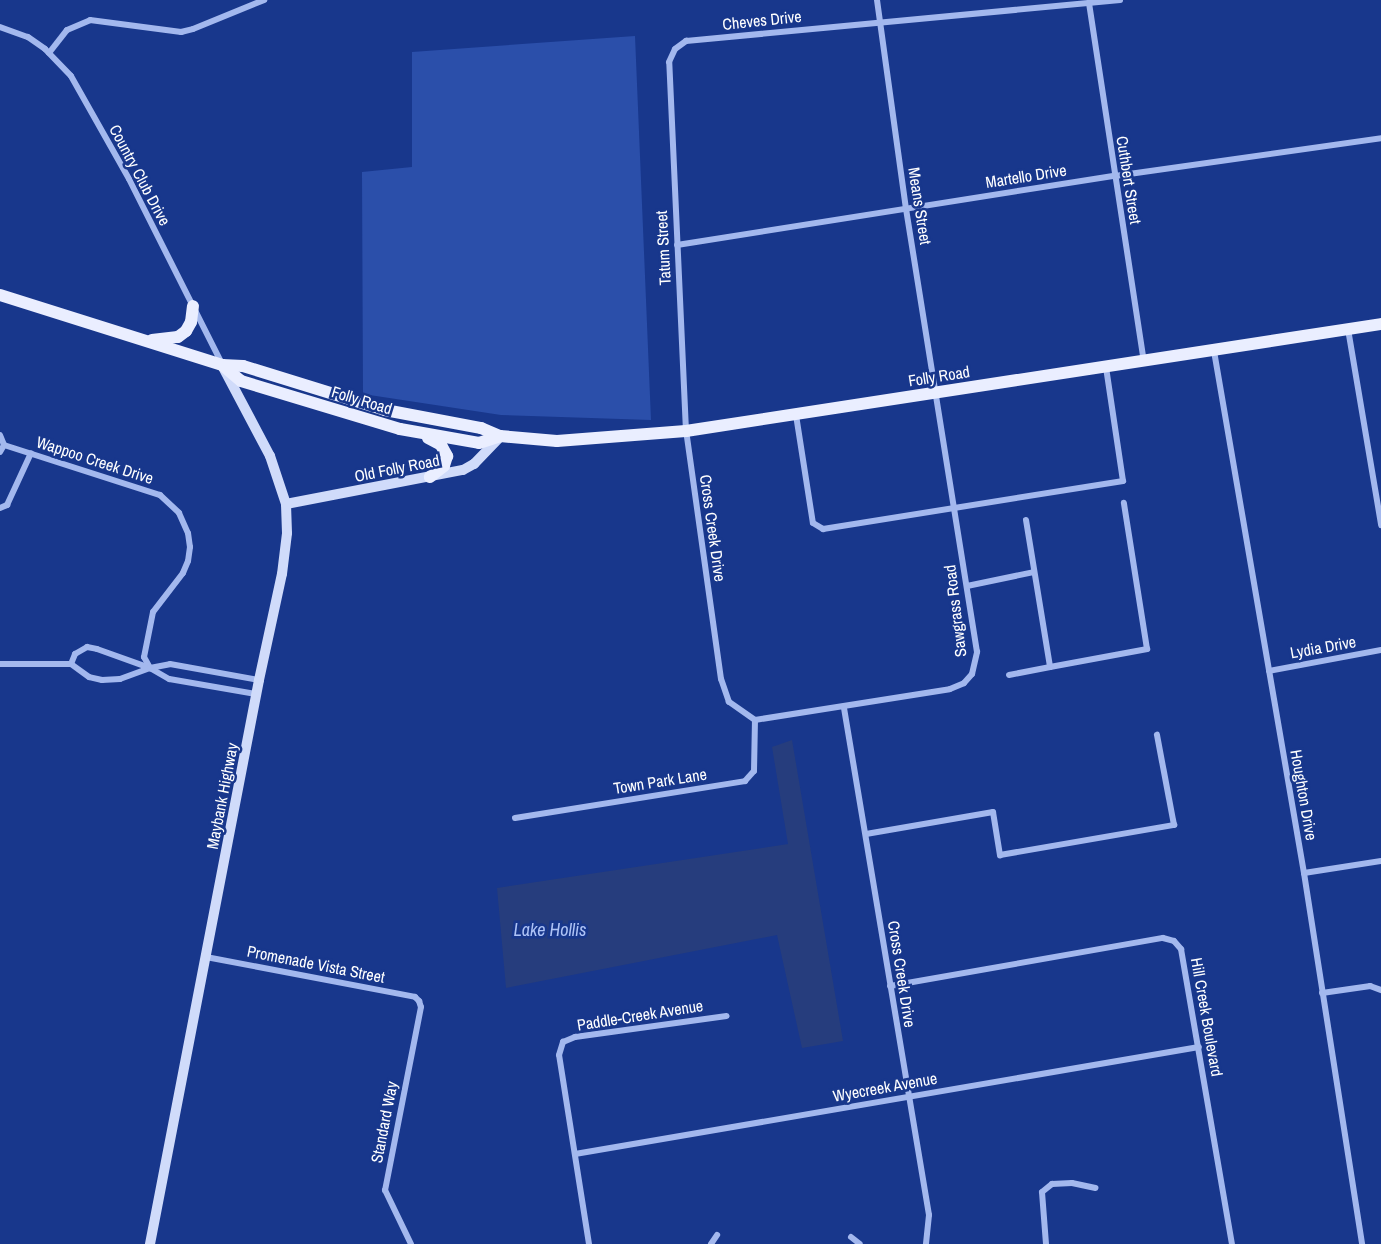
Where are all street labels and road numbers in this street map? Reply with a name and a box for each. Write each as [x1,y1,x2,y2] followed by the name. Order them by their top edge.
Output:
[721,6,803,34] street label: Cheves Drive
[105,121,175,229] street label: Country Club Drive
[1113,135,1145,225] street label: Cuthbert Street
[984,160,1068,192] street label: Martello Drive
[904,166,936,246] street label: Means Street
[651,210,675,286] street label: Tatum Street
[907,362,971,390] street label: Folly Road
[330,382,394,418] street label: Folly Road
[34,432,156,488] street label: Wappoo Creek Drive
[353,450,441,486] street label: Old Folly Road
[696,473,730,583] street label: Cross Creek Drive
[940,564,970,658] street label: Sawgrass Road
[1289,632,1357,662] street label: Lydia Drive
[202,741,242,851] street label: Maybank Highway
[1287,748,1321,842] street label: Houghton Drive
[612,764,708,798] street label: Town Park Lane
[884,919,920,1029] street label: Cross Creek Drive
[246,941,386,987] street label: Promenade Vista Street
[1187,956,1227,1078] street label: Hill Creek Boulevard
[575,995,705,1035] street label: Paddle-Creek Avenue
[831,1068,939,1106] street label: Wyecreek Avenue
[367,1080,401,1164] street label: Standard Way

